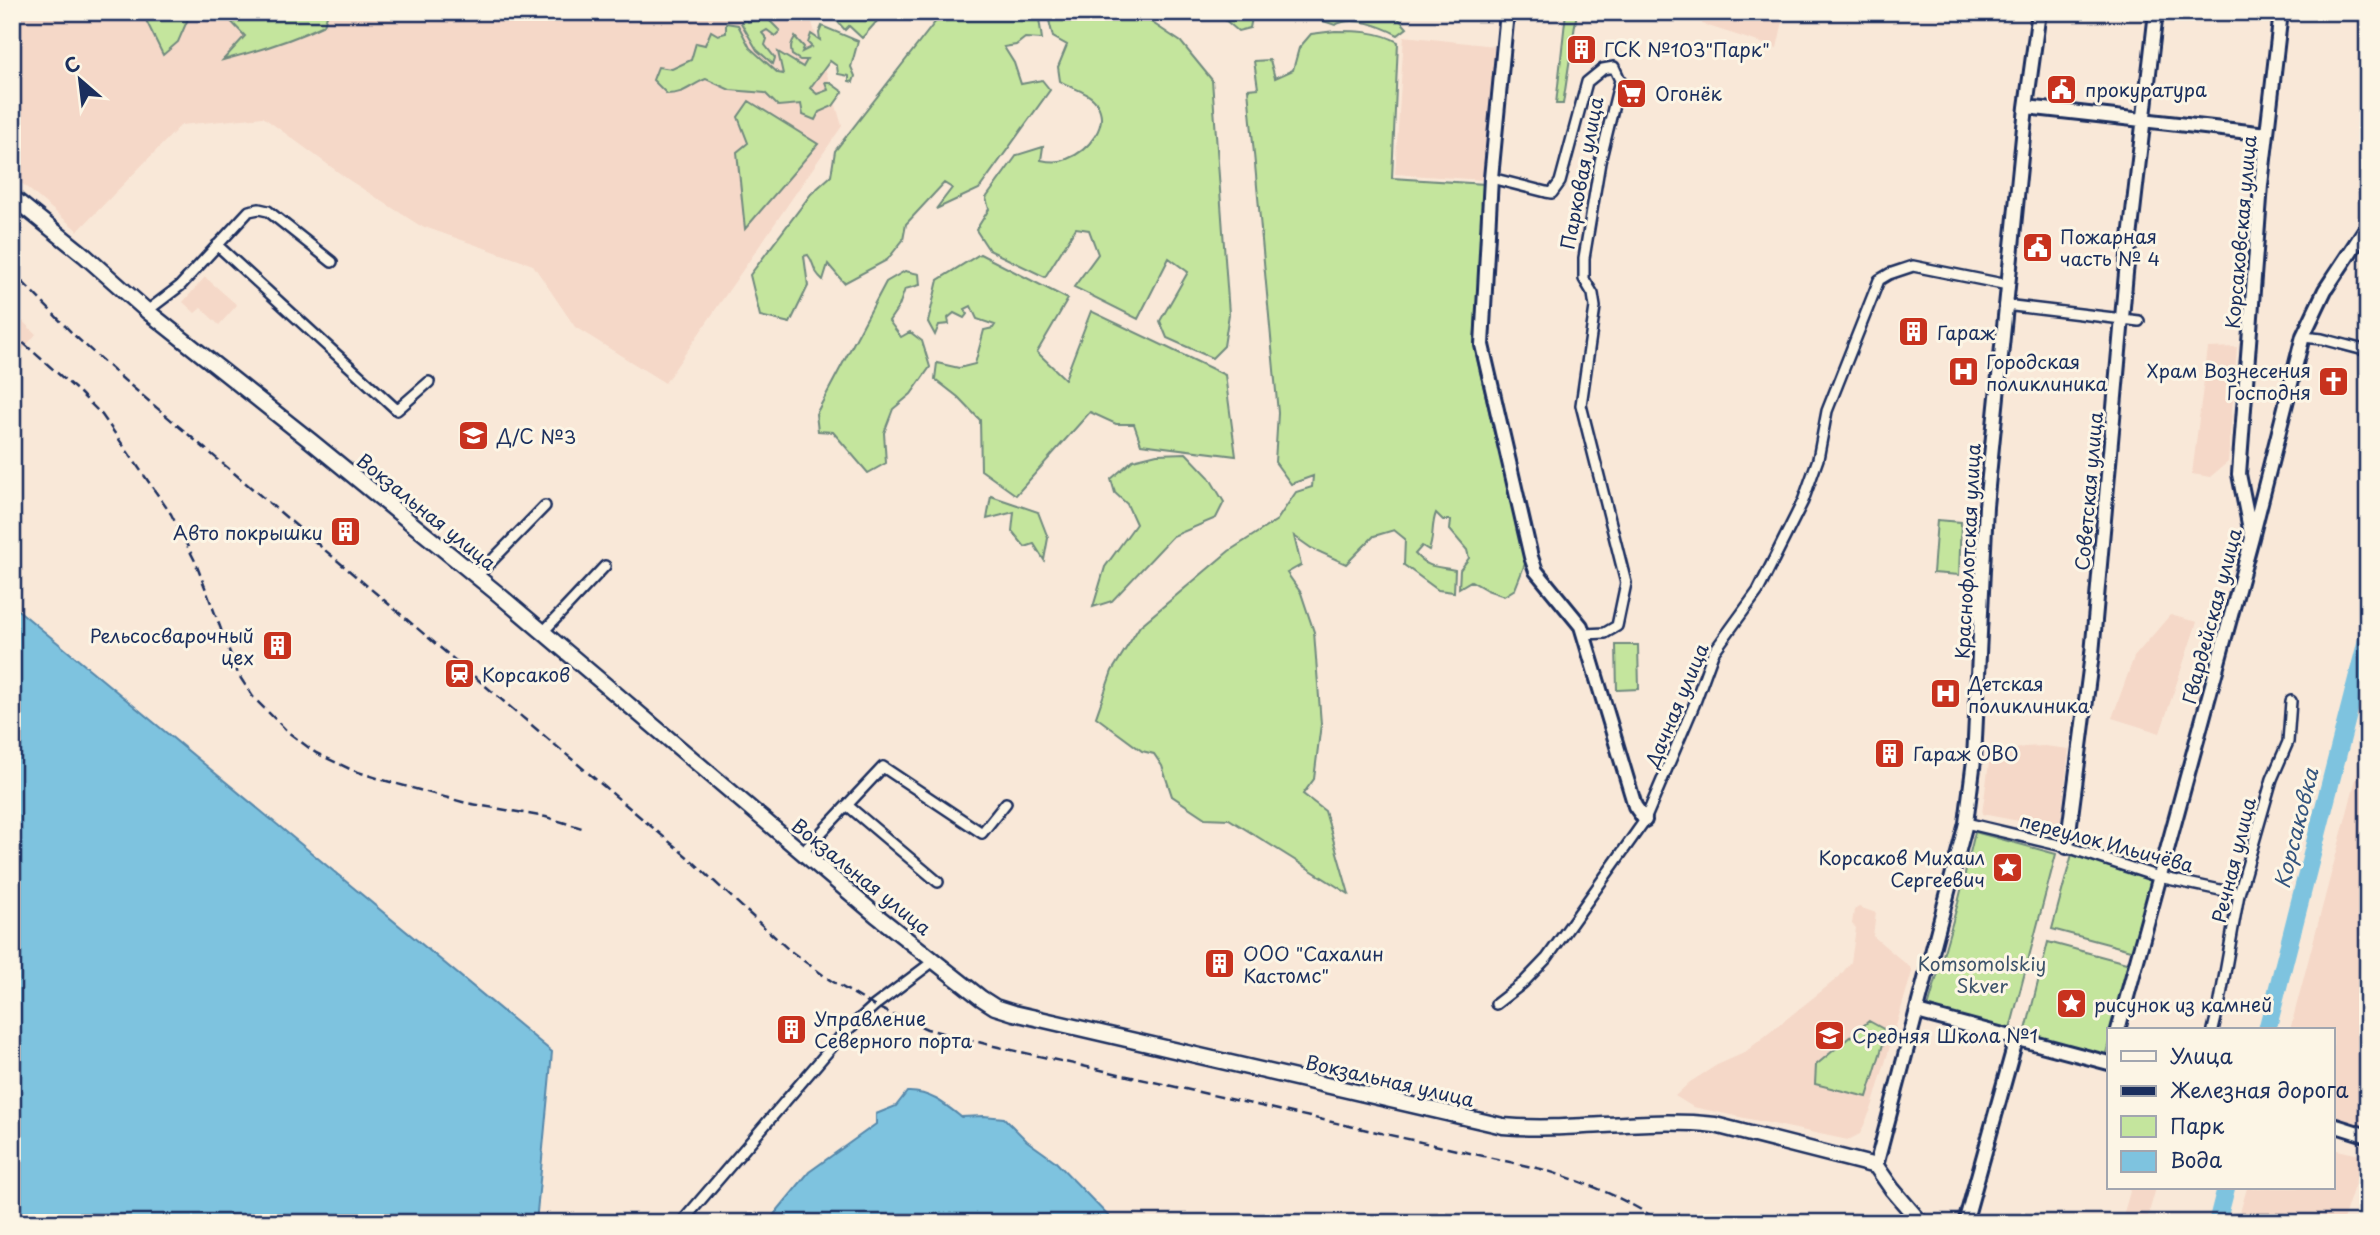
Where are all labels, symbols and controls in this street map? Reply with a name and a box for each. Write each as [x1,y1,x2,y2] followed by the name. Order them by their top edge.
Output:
[1564,32,1598,66] building icon: ГСК №103"Парк"
[1604,35,1770,63] place label: ГСК №103"Парк"
[46,46,116,116] north arrow
[59,48,84,80] text: С
[2045,72,2079,106] public building icon: прокуратура
[2085,75,2207,103] place label: прокуратура
[1615,76,1649,110] supermarket icon: Огонёк
[1655,79,1723,107] place label: Огонёк
[1552,94,1610,252] street label: Парковая улица
[2218,134,2262,330] street label: Корсаковская улица
[2060,222,2160,272] place label: Пожарная часть № 4
[2020,230,2054,264] public building icon: Пожарная часть № 4
[1897,315,1931,349] building icon: Гараж
[1937,318,1996,346] place label: Гараж
[1986,347,2107,397] place label: Городская поликлиника
[1946,355,1980,389] hospital icon: Городская поликлиника
[2147,356,2311,406] place label: Храм Вознесения Господня
[2317,364,2351,398] church icon: Храм Вознесения Господня
[2067,410,2109,572] street label: Советская улица
[457,419,491,453] school or university icon: Д/С №3
[496,422,576,450] place label: Д/С №3
[1947,442,1987,659] street label: Краснофлотская улица
[351,446,503,576] street label: Вокзальная улица
[329,515,363,549] building icon: Авто покрышки
[173,518,323,546] place label: Авто покрышки
[2174,525,2248,707] street label: Гвардейская улица
[90,621,254,671] place label: Рельсосварочный цех
[260,629,294,663] building icon: Рельсосварочный цех
[1637,639,1715,772] street label: Дачная улица
[442,657,476,691] station icon: Корсаков
[482,660,570,688] place label: Корсаков
[1967,669,2089,719] place label: Детская поликлиника
[1928,677,1962,711] hospital icon: Детская поликлиника
[1873,736,1907,770] building icon: Гараж ОВО
[1913,739,2019,767] place label: Гараж ОВО
[2265,764,2326,891] water label: Корсаковка
[2204,794,2262,926] street label: Речная улица
[2017,805,2197,879] street label: переулок Ильичёва
[786,811,938,941] street label: Вокзальная улица
[1818,843,1985,893] place label: Корсаков Михаил Сергеевич
[1991,851,2025,885] place icon: Корсаков Михаил Сергеевич
[1243,939,1384,989] place label: ООО "Сахалин Кастомс"
[1203,947,1237,981] building icon: ООО "Сахалин Кастомс"
[1918,949,2046,999] park label: Komsomolskiy Skver
[2054,987,2088,1021] place icon: рисунок из камней
[2094,990,2272,1018] place label: рисунок из камней
[814,1004,972,1054] place label: Управление Северного порта
[774,1012,808,1046] building icon: Управление Северного порта
[1812,1018,1846,1052] school or university icon: Средняя Школа №1
[1852,1021,2038,1049] place label: Средняя Школа №1
[2107,1028,2334,1190] legend
[2170,1039,2233,1071] text: Улица
[1303,1047,1477,1113] street label: Вокзальная улица
[2170,1073,2348,1105] text: Железная дорога
[2170,1109,2225,1141] text: Парк
[2170,1143,2222,1175] text: Вода

